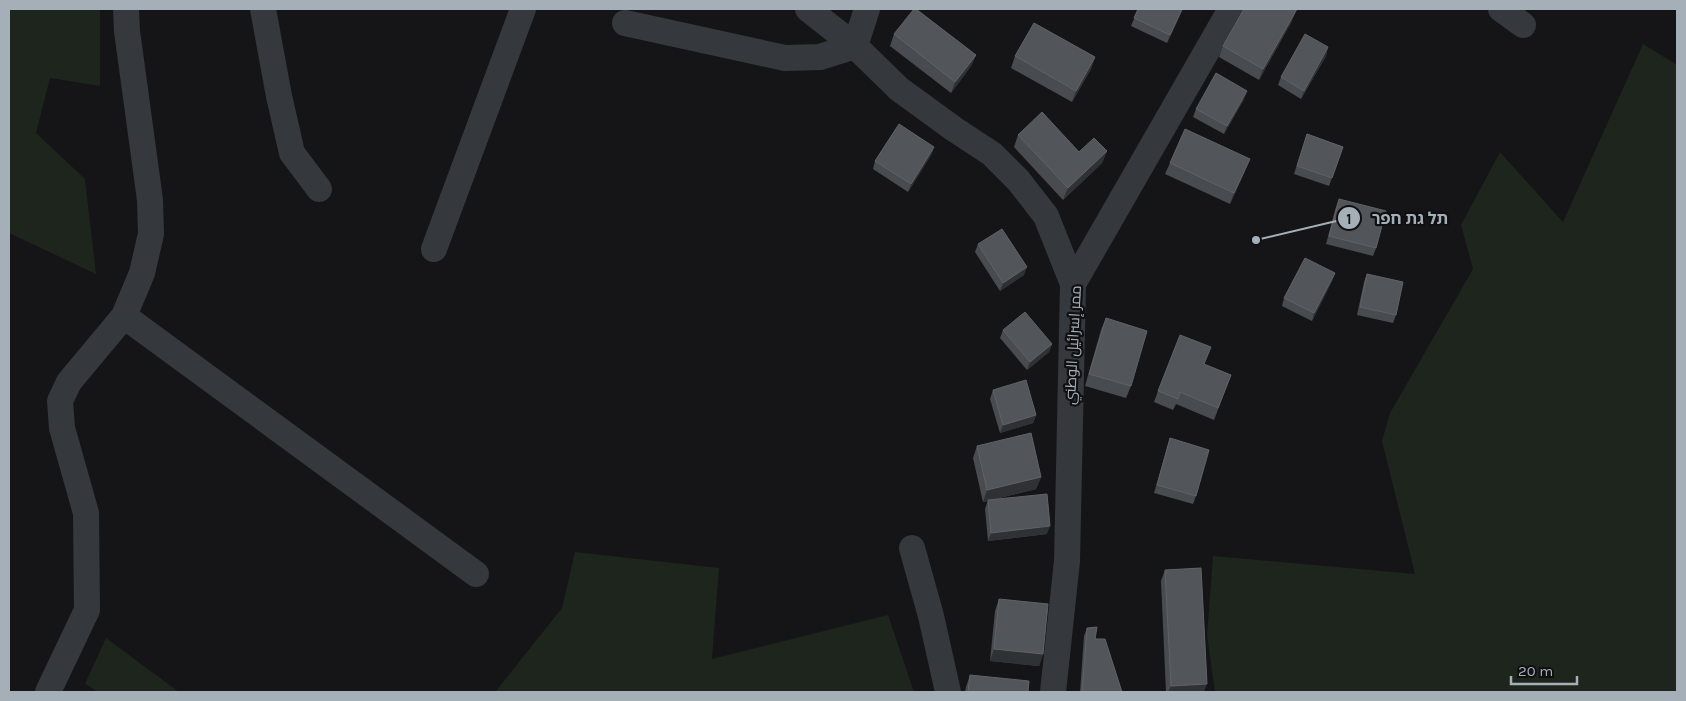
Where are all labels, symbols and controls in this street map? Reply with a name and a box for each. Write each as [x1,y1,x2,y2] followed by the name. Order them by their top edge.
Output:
[1336,203,1458,234] callout: תל גת חפר
[1372,209,1448,228] text: תל גת חפר
[1346,210,1352,228] text: 1
[1061,285,1088,405] street label: ممر إسرائيل الوطني
[1511,654,1577,686] scale bar
[1518,662,1553,680] text: 20 m

